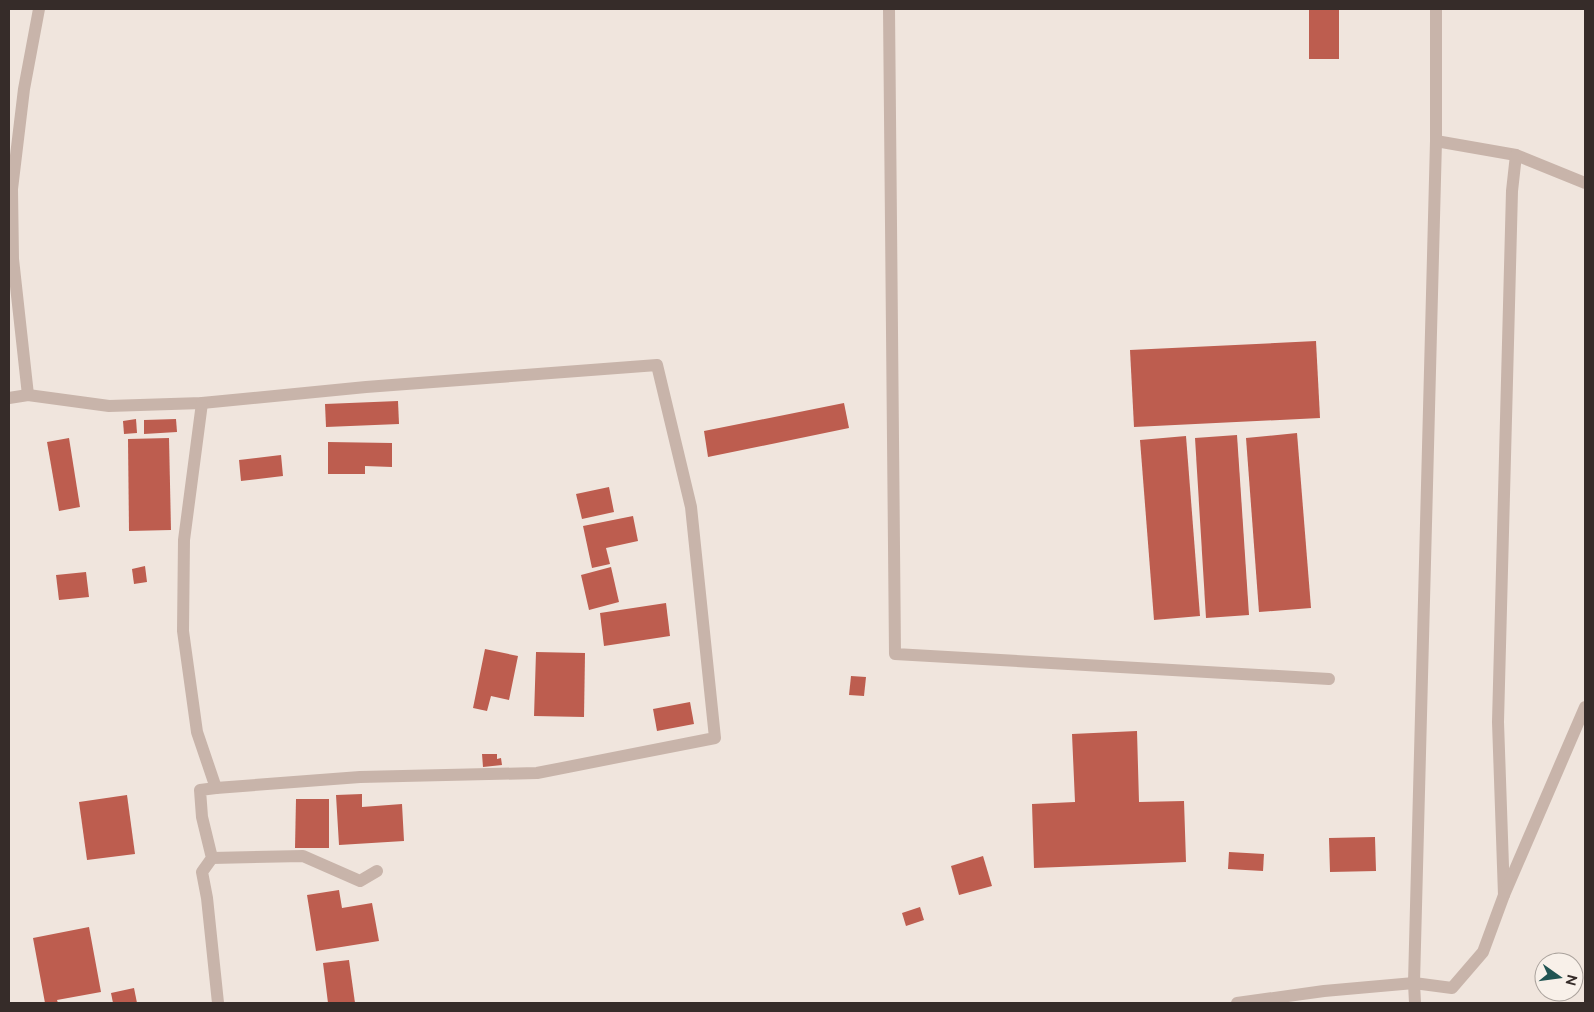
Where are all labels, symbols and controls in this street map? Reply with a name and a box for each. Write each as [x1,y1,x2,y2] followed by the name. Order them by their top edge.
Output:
[1534,952,1584,1002] north arrow
[1563,973,1581,987] text: N

